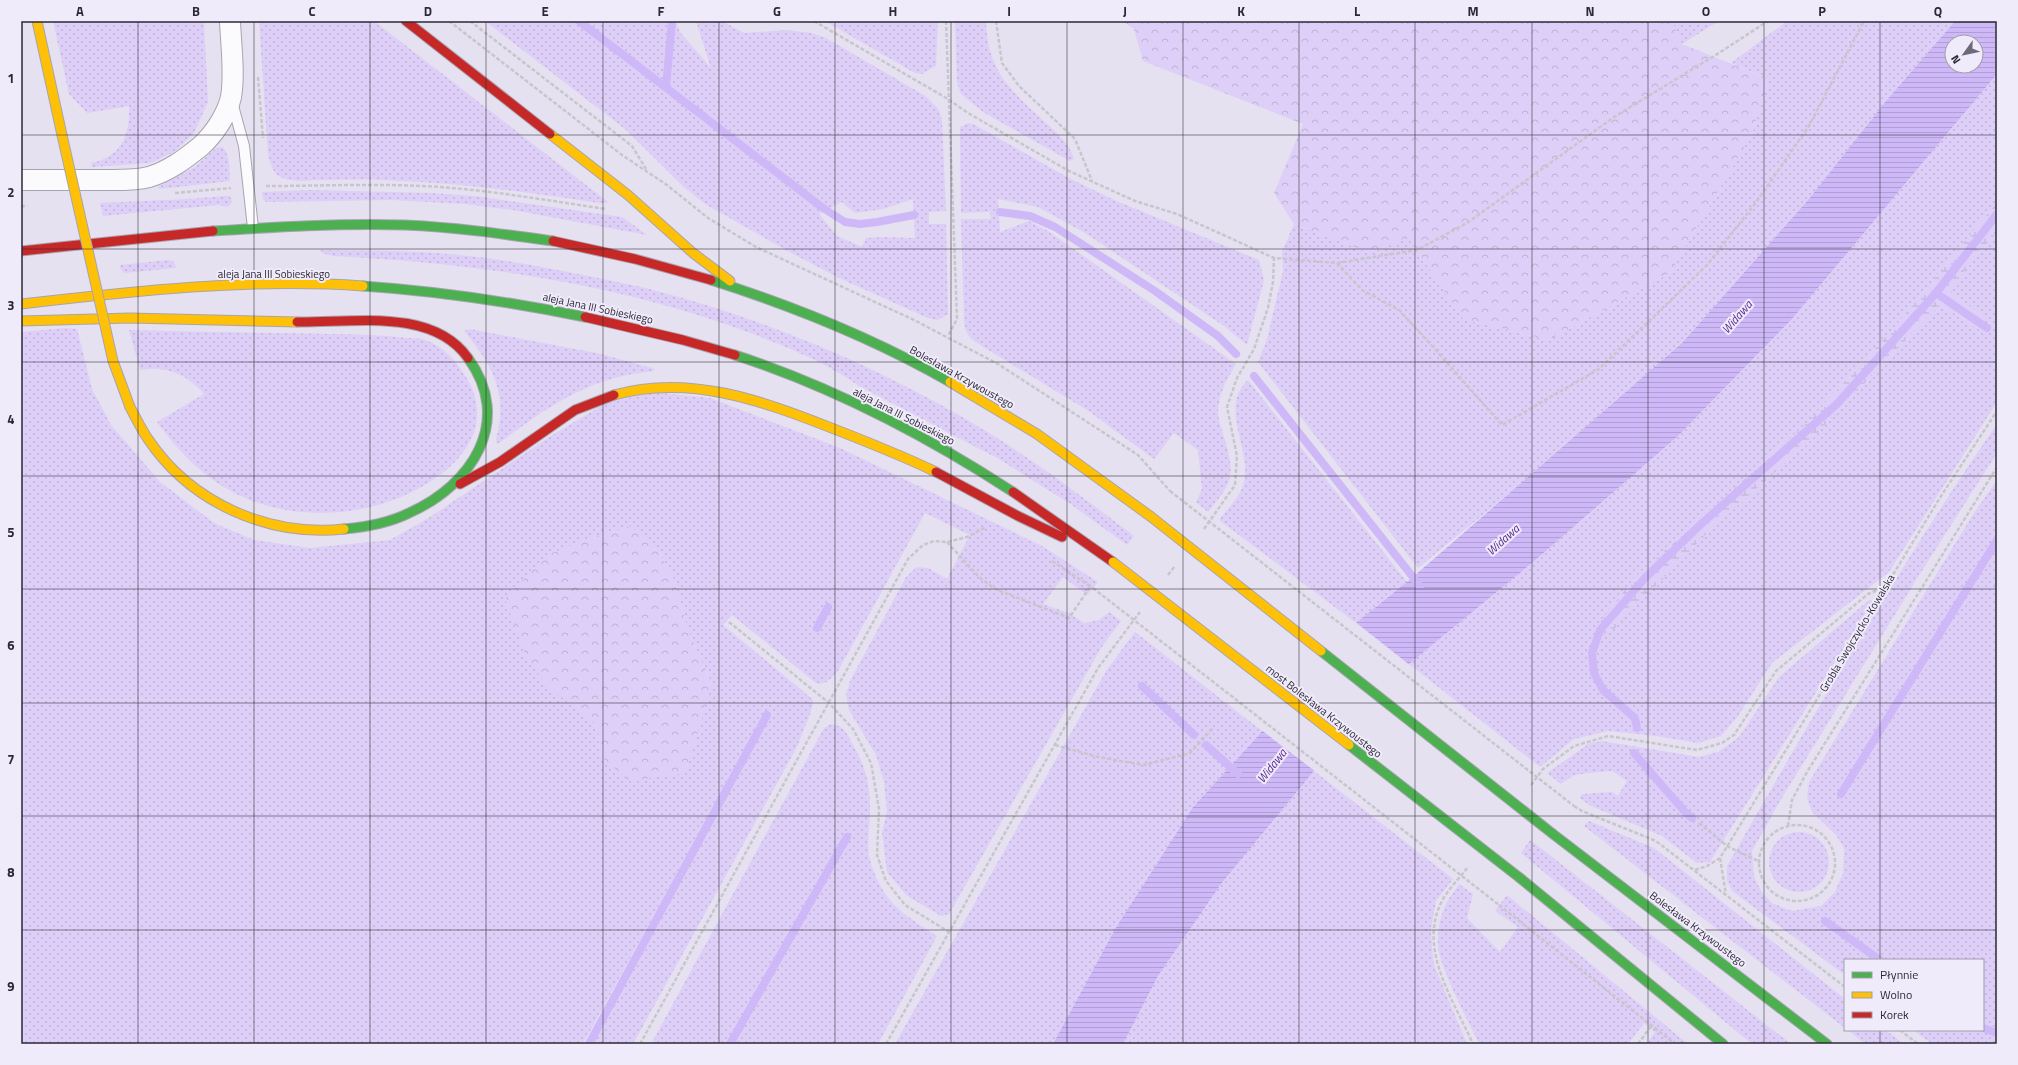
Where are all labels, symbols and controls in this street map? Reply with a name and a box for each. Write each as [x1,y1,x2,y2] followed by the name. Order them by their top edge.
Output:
[76,1,84,21] text: A
[192,1,200,21] text: B
[308,1,316,21] text: C
[424,1,432,21] text: D
[541,1,549,21] text: E
[658,1,665,21] text: F
[773,1,781,21] text: G
[889,1,897,21] text: H
[1007,1,1011,21] text: I
[1123,1,1127,21] text: J
[1237,1,1245,21] text: K
[1354,1,1360,21] text: L
[1467,1,1479,21] text: M
[1585,1,1595,21] text: N
[1702,1,1710,21] text: O
[1818,1,1826,21] text: P
[1934,1,1942,21] text: Q
[1944,34,1984,74] north arrow
[1947,52,1964,67] text: N
[7,68,15,88] text: 1
[7,182,15,202] text: 2
[218,266,330,282] street label: aleja Jana III Sobieskiego
[541,288,655,328] street label: aleja Jana III Sobieskiego
[7,295,15,315] text: 3
[1717,295,1757,338] water label: Widawa
[907,342,1017,413] street label: Bolesława Krzywoustego
[850,383,958,449] street label: aleja Jana III Sobieskiego
[7,409,15,429] text: 4
[1482,519,1524,560] water label: Widawa
[7,522,15,542] text: 5
[1815,571,1899,695] street label: Grobla Swojczycko-Kowalska
[7,635,15,655] text: 6
[1262,660,1386,762] street label: most Bolesława Krzywoustego
[1252,744,1292,787] water label: Widawa
[7,749,15,769] text: 7
[7,862,15,882] text: 8
[1646,887,1750,971] street label: Bolesława Krzywoustego
[1844,959,1984,1031] legend
[1880,965,1918,984] text: Płynnie
[7,976,15,996] text: 9
[1880,985,1912,1004] text: Wolno
[1880,1005,1909,1024] text: Korek

